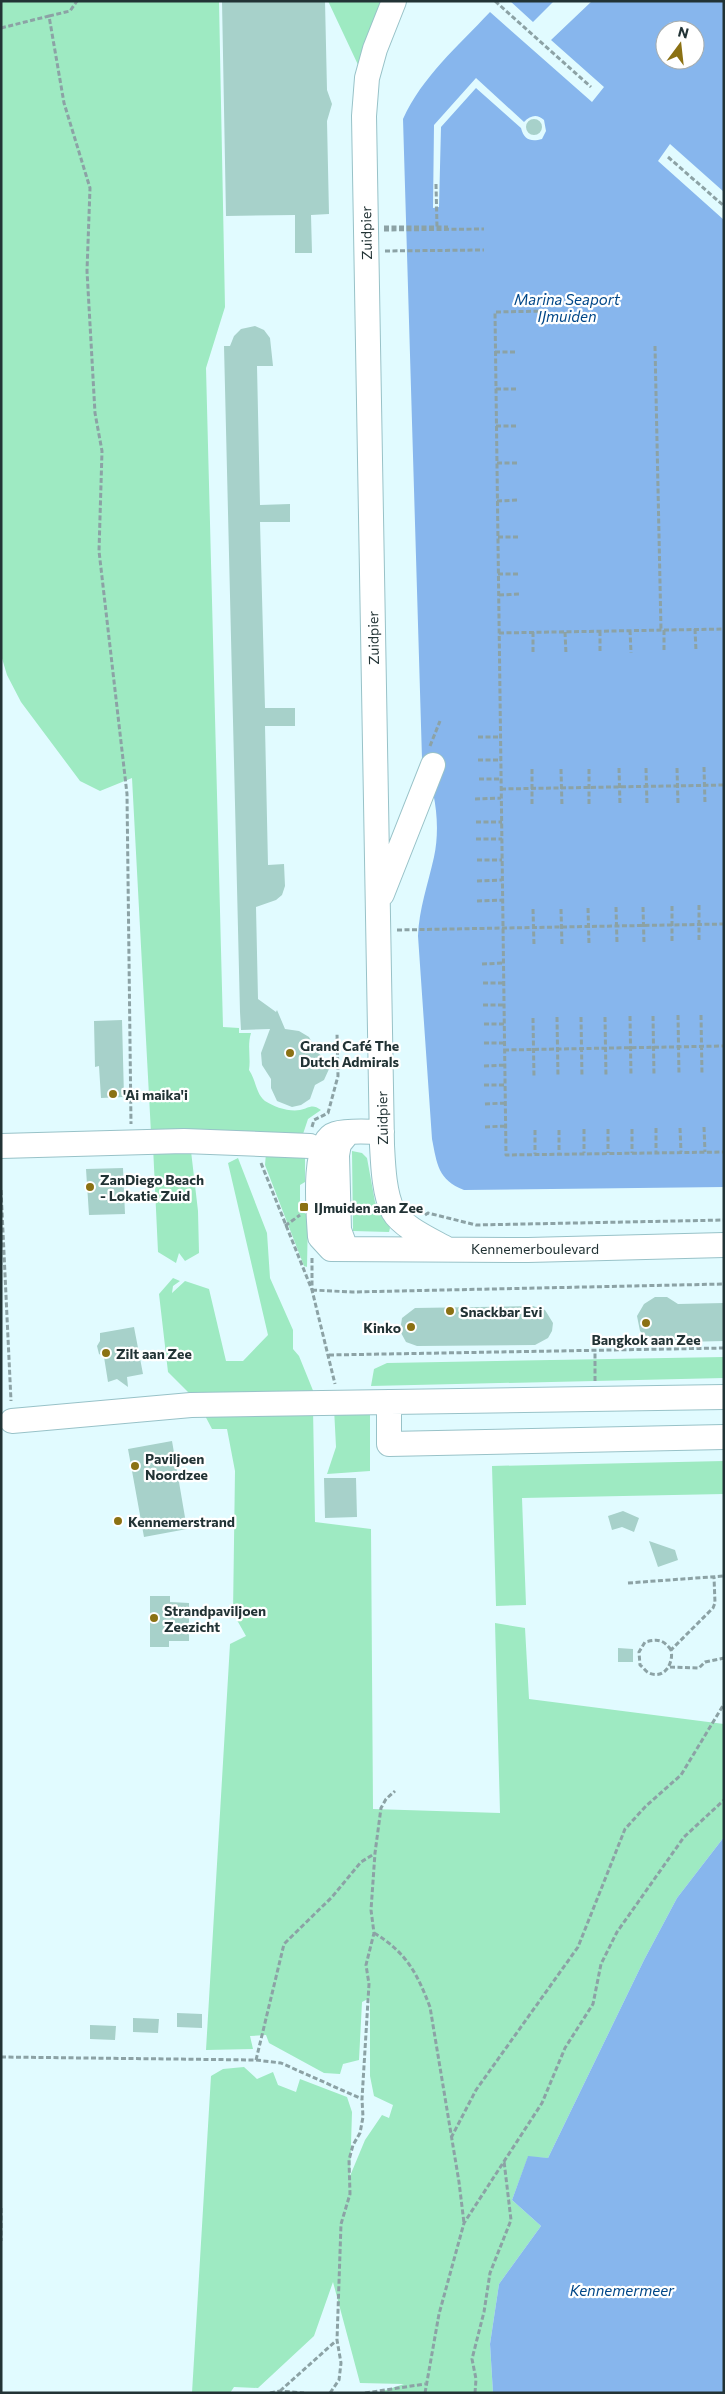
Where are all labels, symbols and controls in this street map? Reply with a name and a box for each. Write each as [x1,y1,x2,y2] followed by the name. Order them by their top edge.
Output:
[655,20,705,70] north arrow
[676,22,691,42] text: N
[357,206,375,260] street label: Zuidpier
[514,290,621,325] water label: Marina Seaport IJmuiden
[364,611,382,665] street label: Zuidpier
[300,1037,399,1070] place label: Grand Café The Dutch Admirals
[284,1047,296,1059] marker: Grand Café The Dutch Admirals
[123,1086,188,1103] place label: 'Ai maika'i
[107,1088,119,1100] marker: 'Ai maika'i
[373,1091,391,1145] street label: Zuidpier
[100,1171,204,1204] place label: ZanDiego Beach - Lokatie Zuid
[84,1181,96,1193] marker: ZanDiego Beach - Lokatie Zuid
[314,1199,423,1216] place label: IJmuiden aan Zee
[298,1201,310,1213] marker: IJmuiden aan Zee
[471,1240,599,1257] street label: Kennemerboulevard
[460,1303,542,1320] place label: Snackbar Evi
[444,1305,456,1317] marker: Snackbar Evi
[640,1317,652,1329] marker: Bangkok aan Zee
[363,1319,401,1336] place label: Kinko
[405,1321,417,1333] marker: Kinko
[591,1331,701,1348] place label: Bangkok aan Zee
[116,1345,192,1362] place label: Zilt aan Zee
[100,1347,112,1359] marker: Zilt aan Zee
[145,1450,208,1483] place label: Paviljoen Noordzee
[129,1460,141,1472] marker: Paviljoen Noordzee
[128,1513,235,1530] place label: Kennemerstrand
[112,1515,124,1527] marker: Kennemerstrand
[164,1602,266,1635] place label: Strandpaviljoen Zeezicht
[148,1612,160,1624] marker: Strandpaviljoen Zeezicht
[570,2281,675,2299] water label: Kennemermeer

